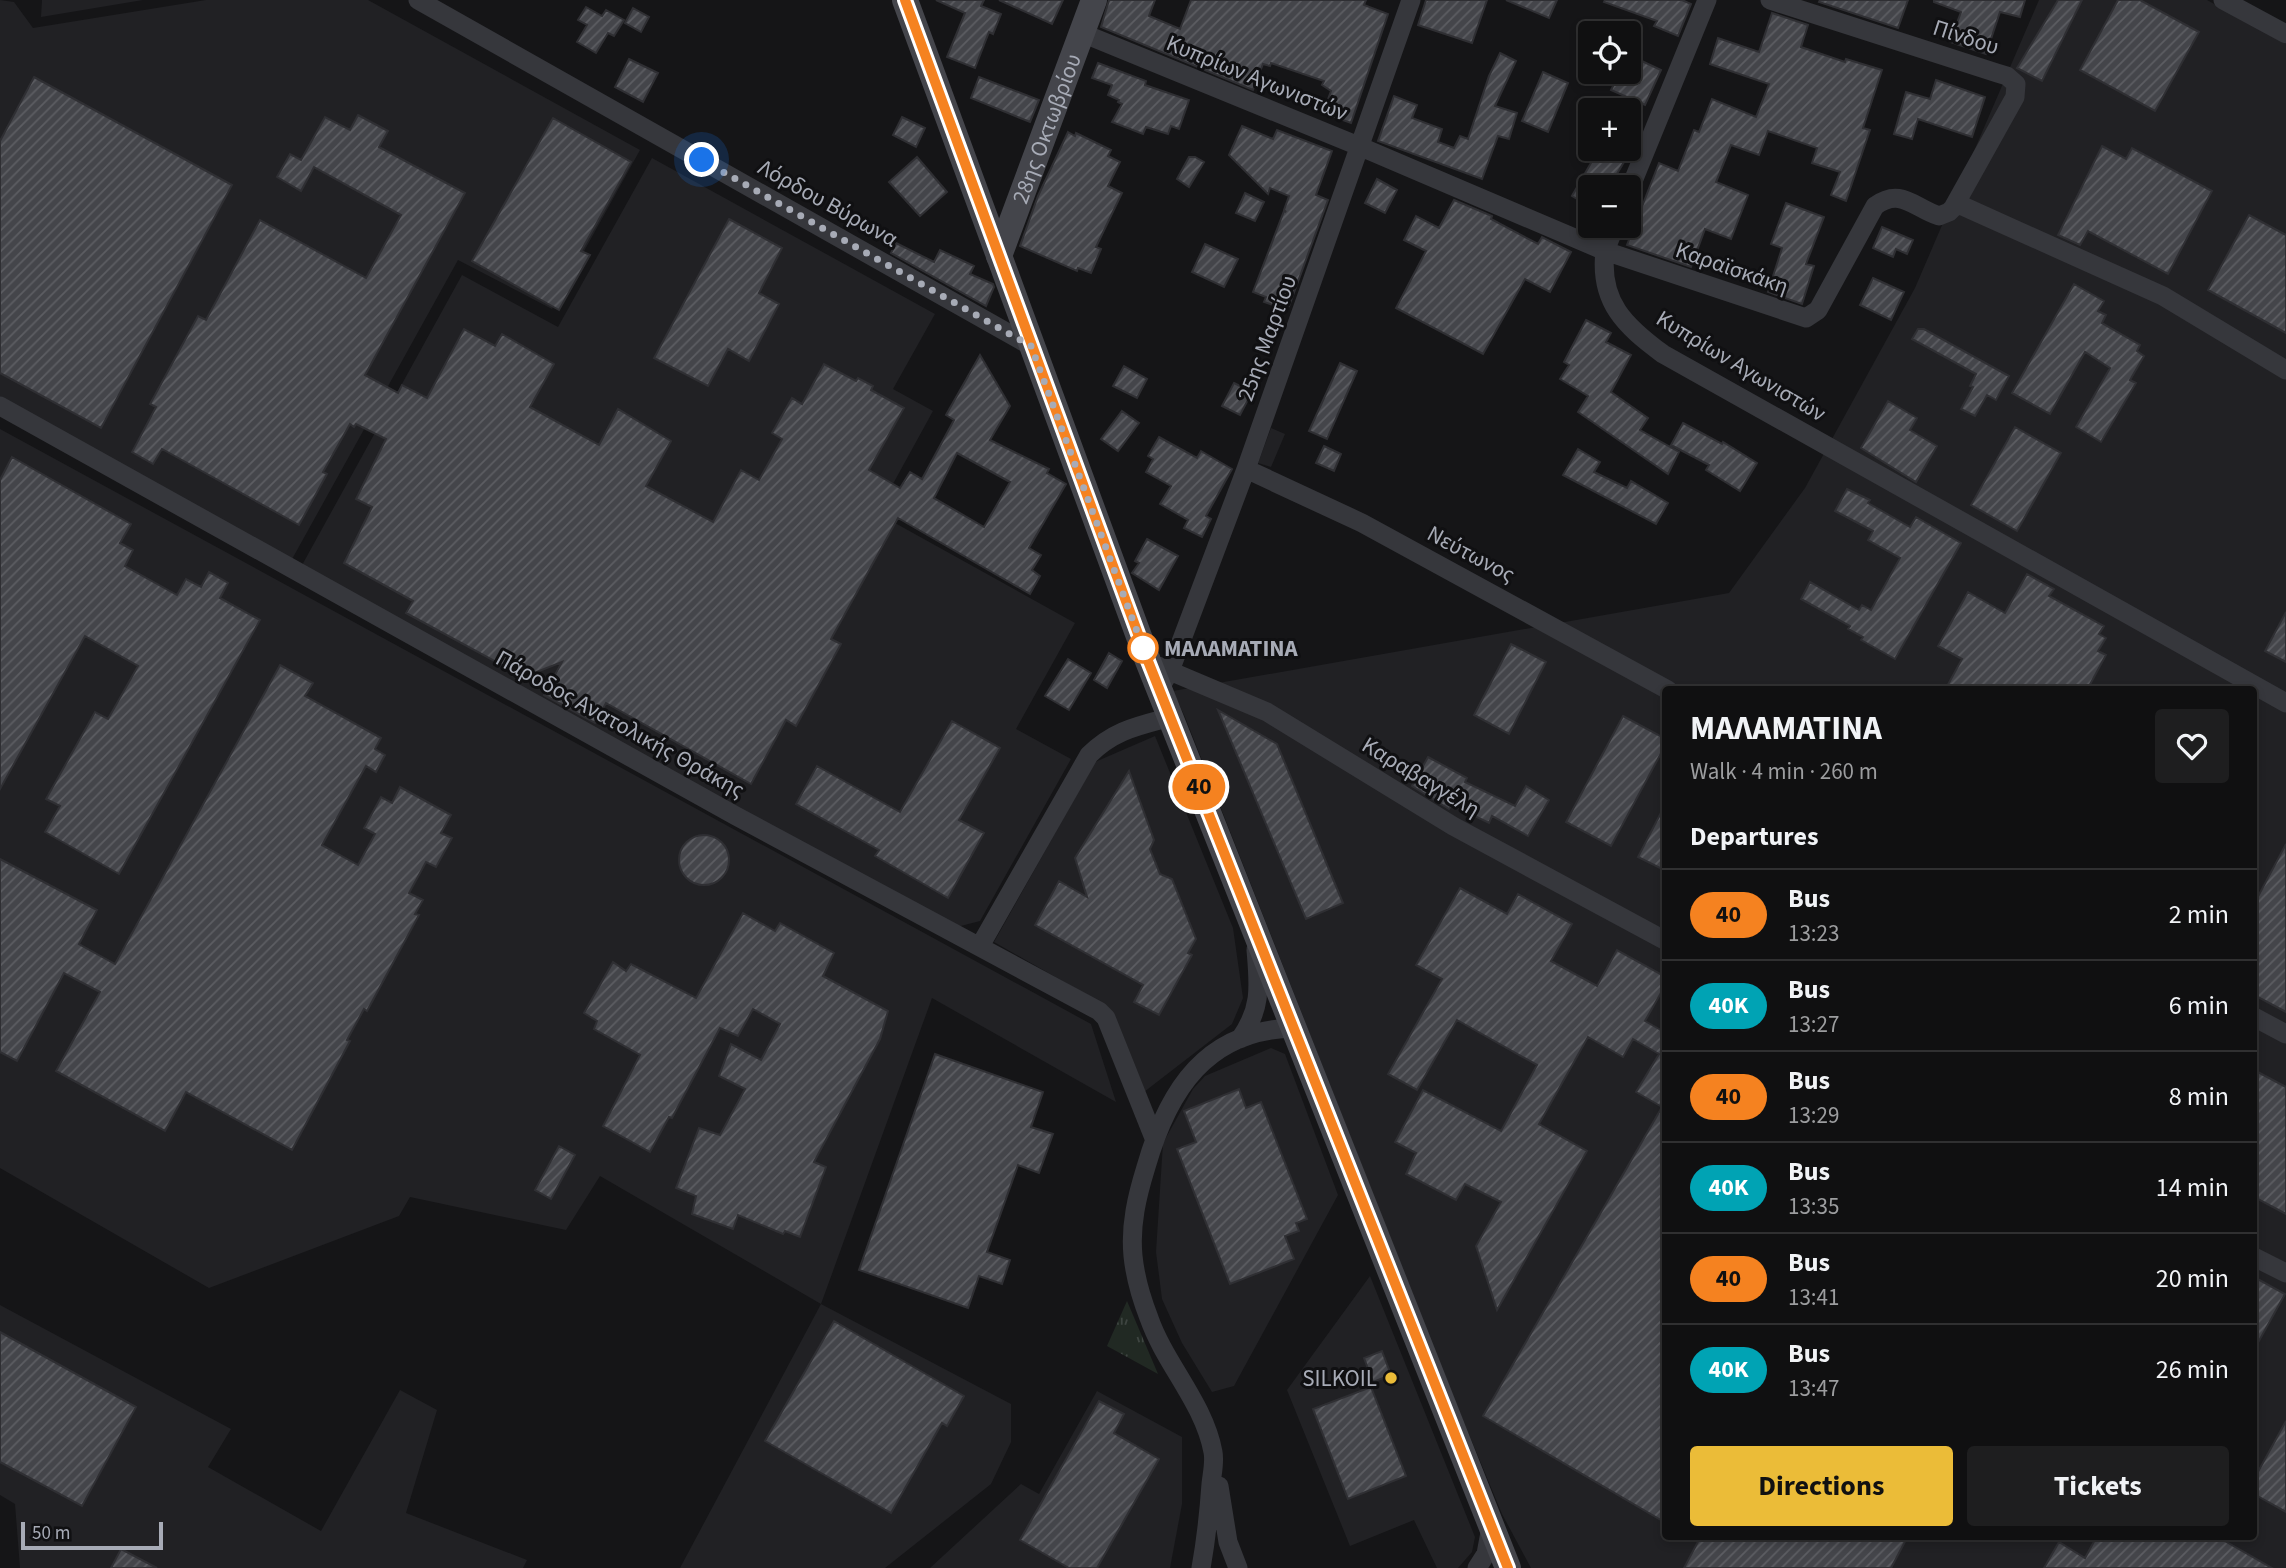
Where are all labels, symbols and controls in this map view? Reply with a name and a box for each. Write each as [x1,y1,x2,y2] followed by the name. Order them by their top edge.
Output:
[1929,11,2003,63] street label: Πίνδου
[1578,21,1641,238] map controls
[1578,21,1641,84] button: locate
[1161,27,1353,129] street label: Κυπρίων Αγωνιστών
[1003,49,1089,208] street label: 28ης Οκτωβρίου
[1578,98,1641,161] button: +
[684,142,719,177] your location
[752,151,904,255] street label: Λόρδου Βύρωνα
[1578,175,1641,238] button: −
[1671,233,1793,303] street label: Καραϊσκάκη
[1229,270,1305,406] street label: 25ης Μαρτίου
[1650,302,1832,430] street label: Κυπρίων Αγωνιστών
[1421,517,1521,591] street label: Νεύτωνος
[1164,632,1299,665] place label: ΜΑΛΑΜΑΤΙΝΑ
[1128,633,1158,663] marker: ΜΑΛΑΜΑΤΙΝΑ
[490,642,751,806] street label: Πάροδος Ανατολικής Θράκης
[1690,705,1882,752] text: ΜΑΛΑΜΑΤΙΝΑ
[2155,709,2229,783] button: heart
[1356,729,1486,825] street label: Καραβαγγέλη
[1690,755,1878,788] text: Walk · 4 min · 260 m
[1168,764,1230,810] line badge: 40
[1186,769,1212,804] text: 40
[1690,818,1818,855] text: Departures
[1788,880,1830,917] text: Bus
[2169,896,2229,933] text: 2 min
[1716,897,1741,932] text: 40
[1788,917,1839,950] text: 13:23
[1788,971,1830,1008] text: Bus
[2169,987,2229,1024] text: 6 min
[1708,988,1749,1023] text: 40Κ
[1788,1008,1839,1041] text: 13:27
[1788,1062,1830,1099] text: Bus
[2169,1078,2229,1115] text: 8 min
[1716,1079,1741,1114] text: 40
[1788,1099,1839,1132] text: 13:29
[1788,1153,1830,1190] text: Bus
[2156,1169,2229,1206] text: 14 min
[1708,1170,1749,1205] text: 40Κ
[1788,1190,1839,1223] text: 13:35
[1788,1244,1830,1281] text: Bus
[2156,1260,2229,1297] text: 20 min
[1716,1261,1741,1296] text: 40
[1788,1281,1839,1314] text: 13:41
[1788,1335,1830,1372] text: Bus
[2156,1351,2229,1388] text: 26 min
[1708,1352,1749,1387] text: 40Κ
[1302,1362,1377,1395] place label: SILKOIL
[1383,1370,1399,1386] marker: SILKOIL
[1788,1372,1839,1405] text: 13:47
[1690,1446,1953,1526] button: Directions
[1967,1446,2229,1526] button: Tickets
[21,1519,163,1551] scale bar
[32,1520,70,1547] text: 50 m

